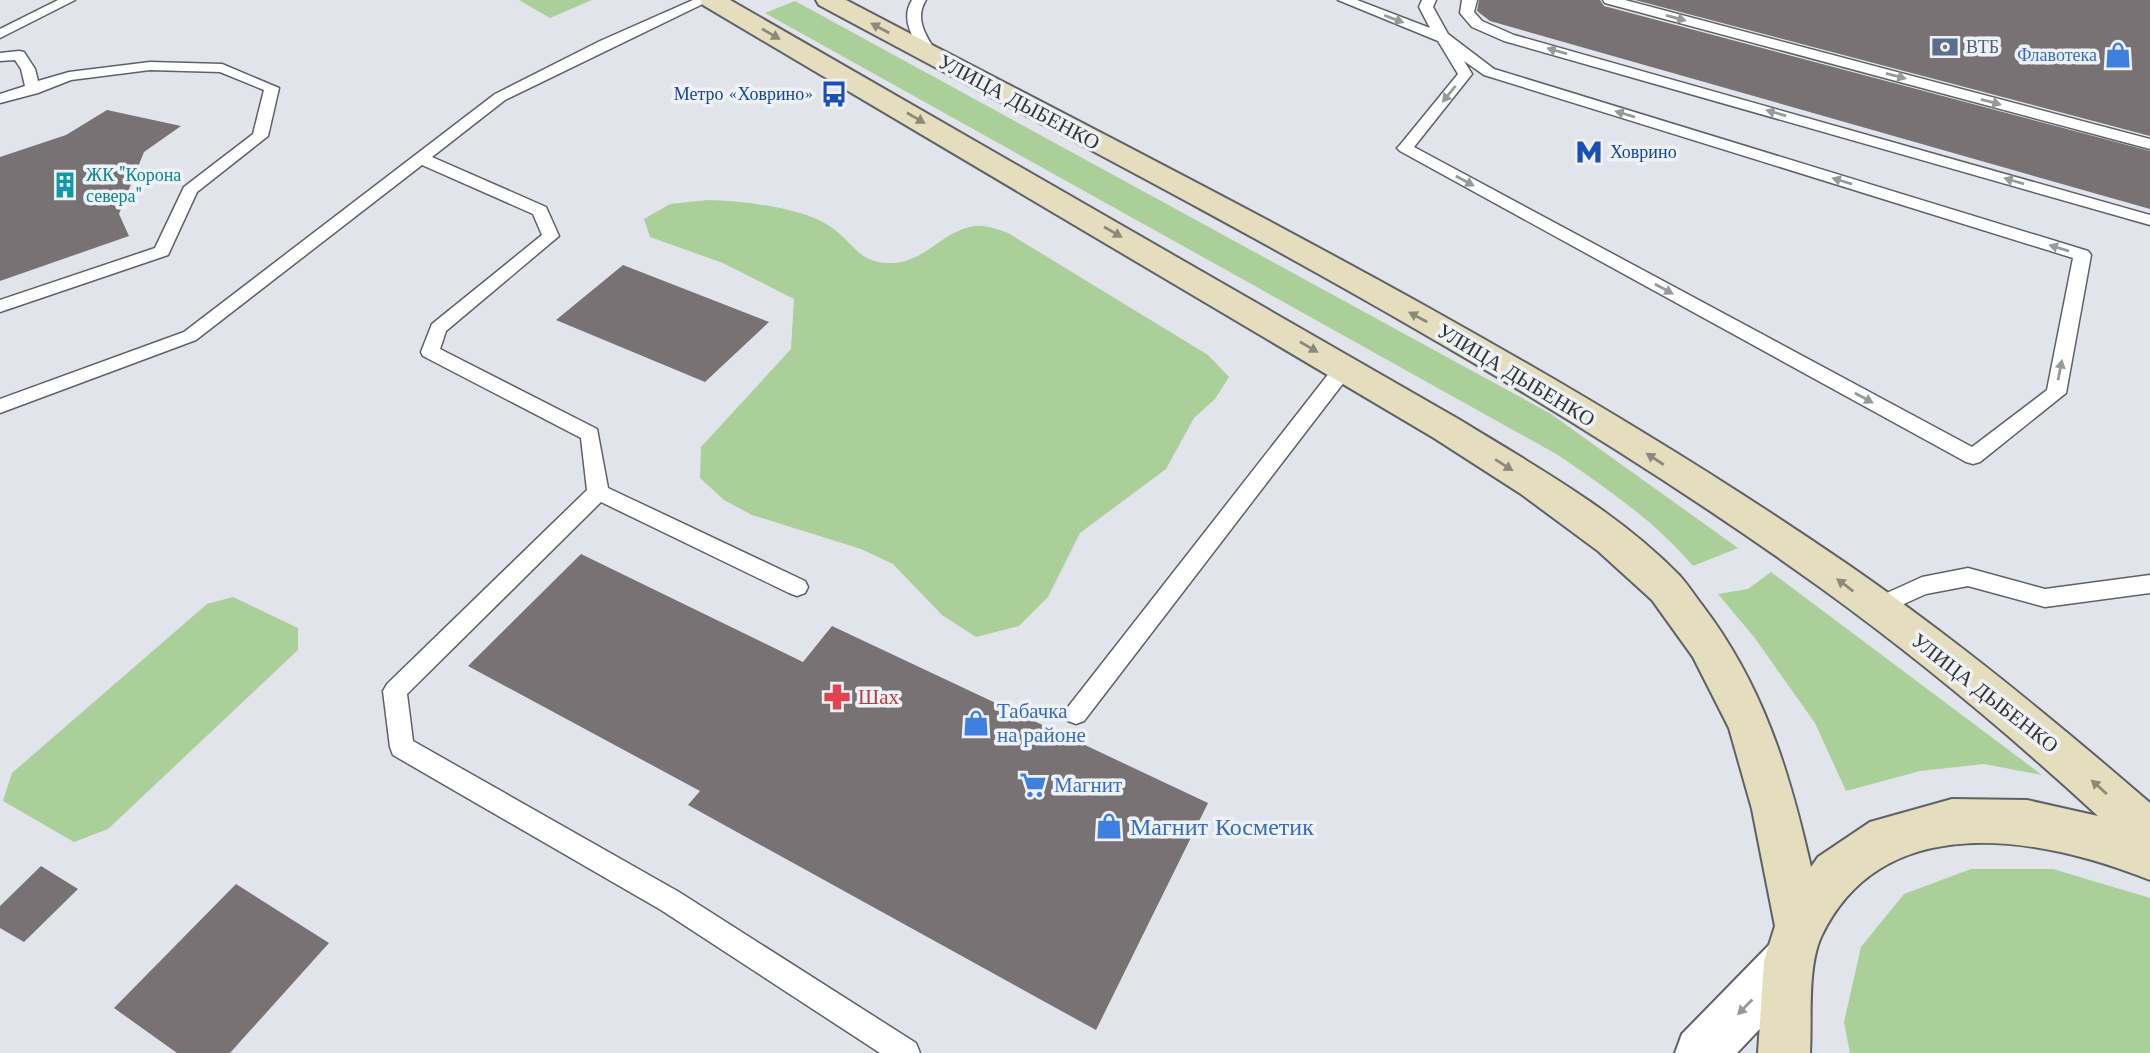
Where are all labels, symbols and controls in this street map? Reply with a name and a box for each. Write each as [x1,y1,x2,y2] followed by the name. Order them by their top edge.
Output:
[1666,13,1687,23] one-way arrow
[1384,14,1405,25] one-way arrow
[870,22,890,34] one-way arrow
[761,28,781,40] one-way arrow
[1930,32,1960,62] bank icon: ВТБ
[1966,36,1999,58] place label: ВТБ
[2103,40,2133,70] shop icon: Флавотека
[2017,44,2097,66] place label: Флавотека
[1546,46,1567,56] one-way arrow
[934,48,1104,156] street label: УЛИЦА ДЫБЕНКО
[1886,72,1907,82] one-way arrow
[819,79,849,109] bus stop icon: Метро «Ховрино»
[674,83,813,105] place label: Метро «Ховрино»
[1441,85,1456,103] one-way arrow
[1980,97,2002,108] one-way arrow
[1614,108,1635,118] one-way arrow
[1765,108,1786,118] one-way arrow
[907,112,926,124] one-way arrow
[1574,137,1604,167] metro station icon: Ховрино
[1610,141,1677,163] place label: Ховрино
[86,164,181,207] place label: ЖК "Корона севера"
[50,170,80,200] building icon: ЖК "Корона севера"
[1455,174,1475,186] one-way arrow
[1831,175,1852,186] one-way arrow
[2003,175,2024,185] one-way arrow
[1104,226,1123,238] one-way arrow
[2049,243,2070,253] one-way arrow
[1655,283,1674,295] one-way arrow
[1408,311,1428,323] one-way arrow
[1432,318,1600,432] street label: УЛИЦА ДЫБЕНКО
[1300,341,1319,354] one-way arrow
[2055,359,2066,381] one-way arrow
[1855,392,1874,404] one-way arrow
[1646,453,1665,466] one-way arrow
[1494,458,1514,471] one-way arrow
[1836,578,1854,592] one-way arrow
[1906,627,2064,759] street label: УЛИЦА ДЫБЕНКО
[822,682,852,712] pharmacy icon: Шах
[858,684,900,710] place label: Шах
[997,698,1086,748] place label: Табачка на районе
[961,708,991,738] shop icon: Табачка на районе
[1018,770,1048,800] supermarket icon: Магнит
[1054,772,1122,798] place label: Магнит
[2091,780,2108,796] one-way arrow
[1094,811,1124,841] shop icon: Магнит Косметик
[1130,812,1314,841] place label: Магнит Косметик
[1737,998,1753,1015] one-way arrow

